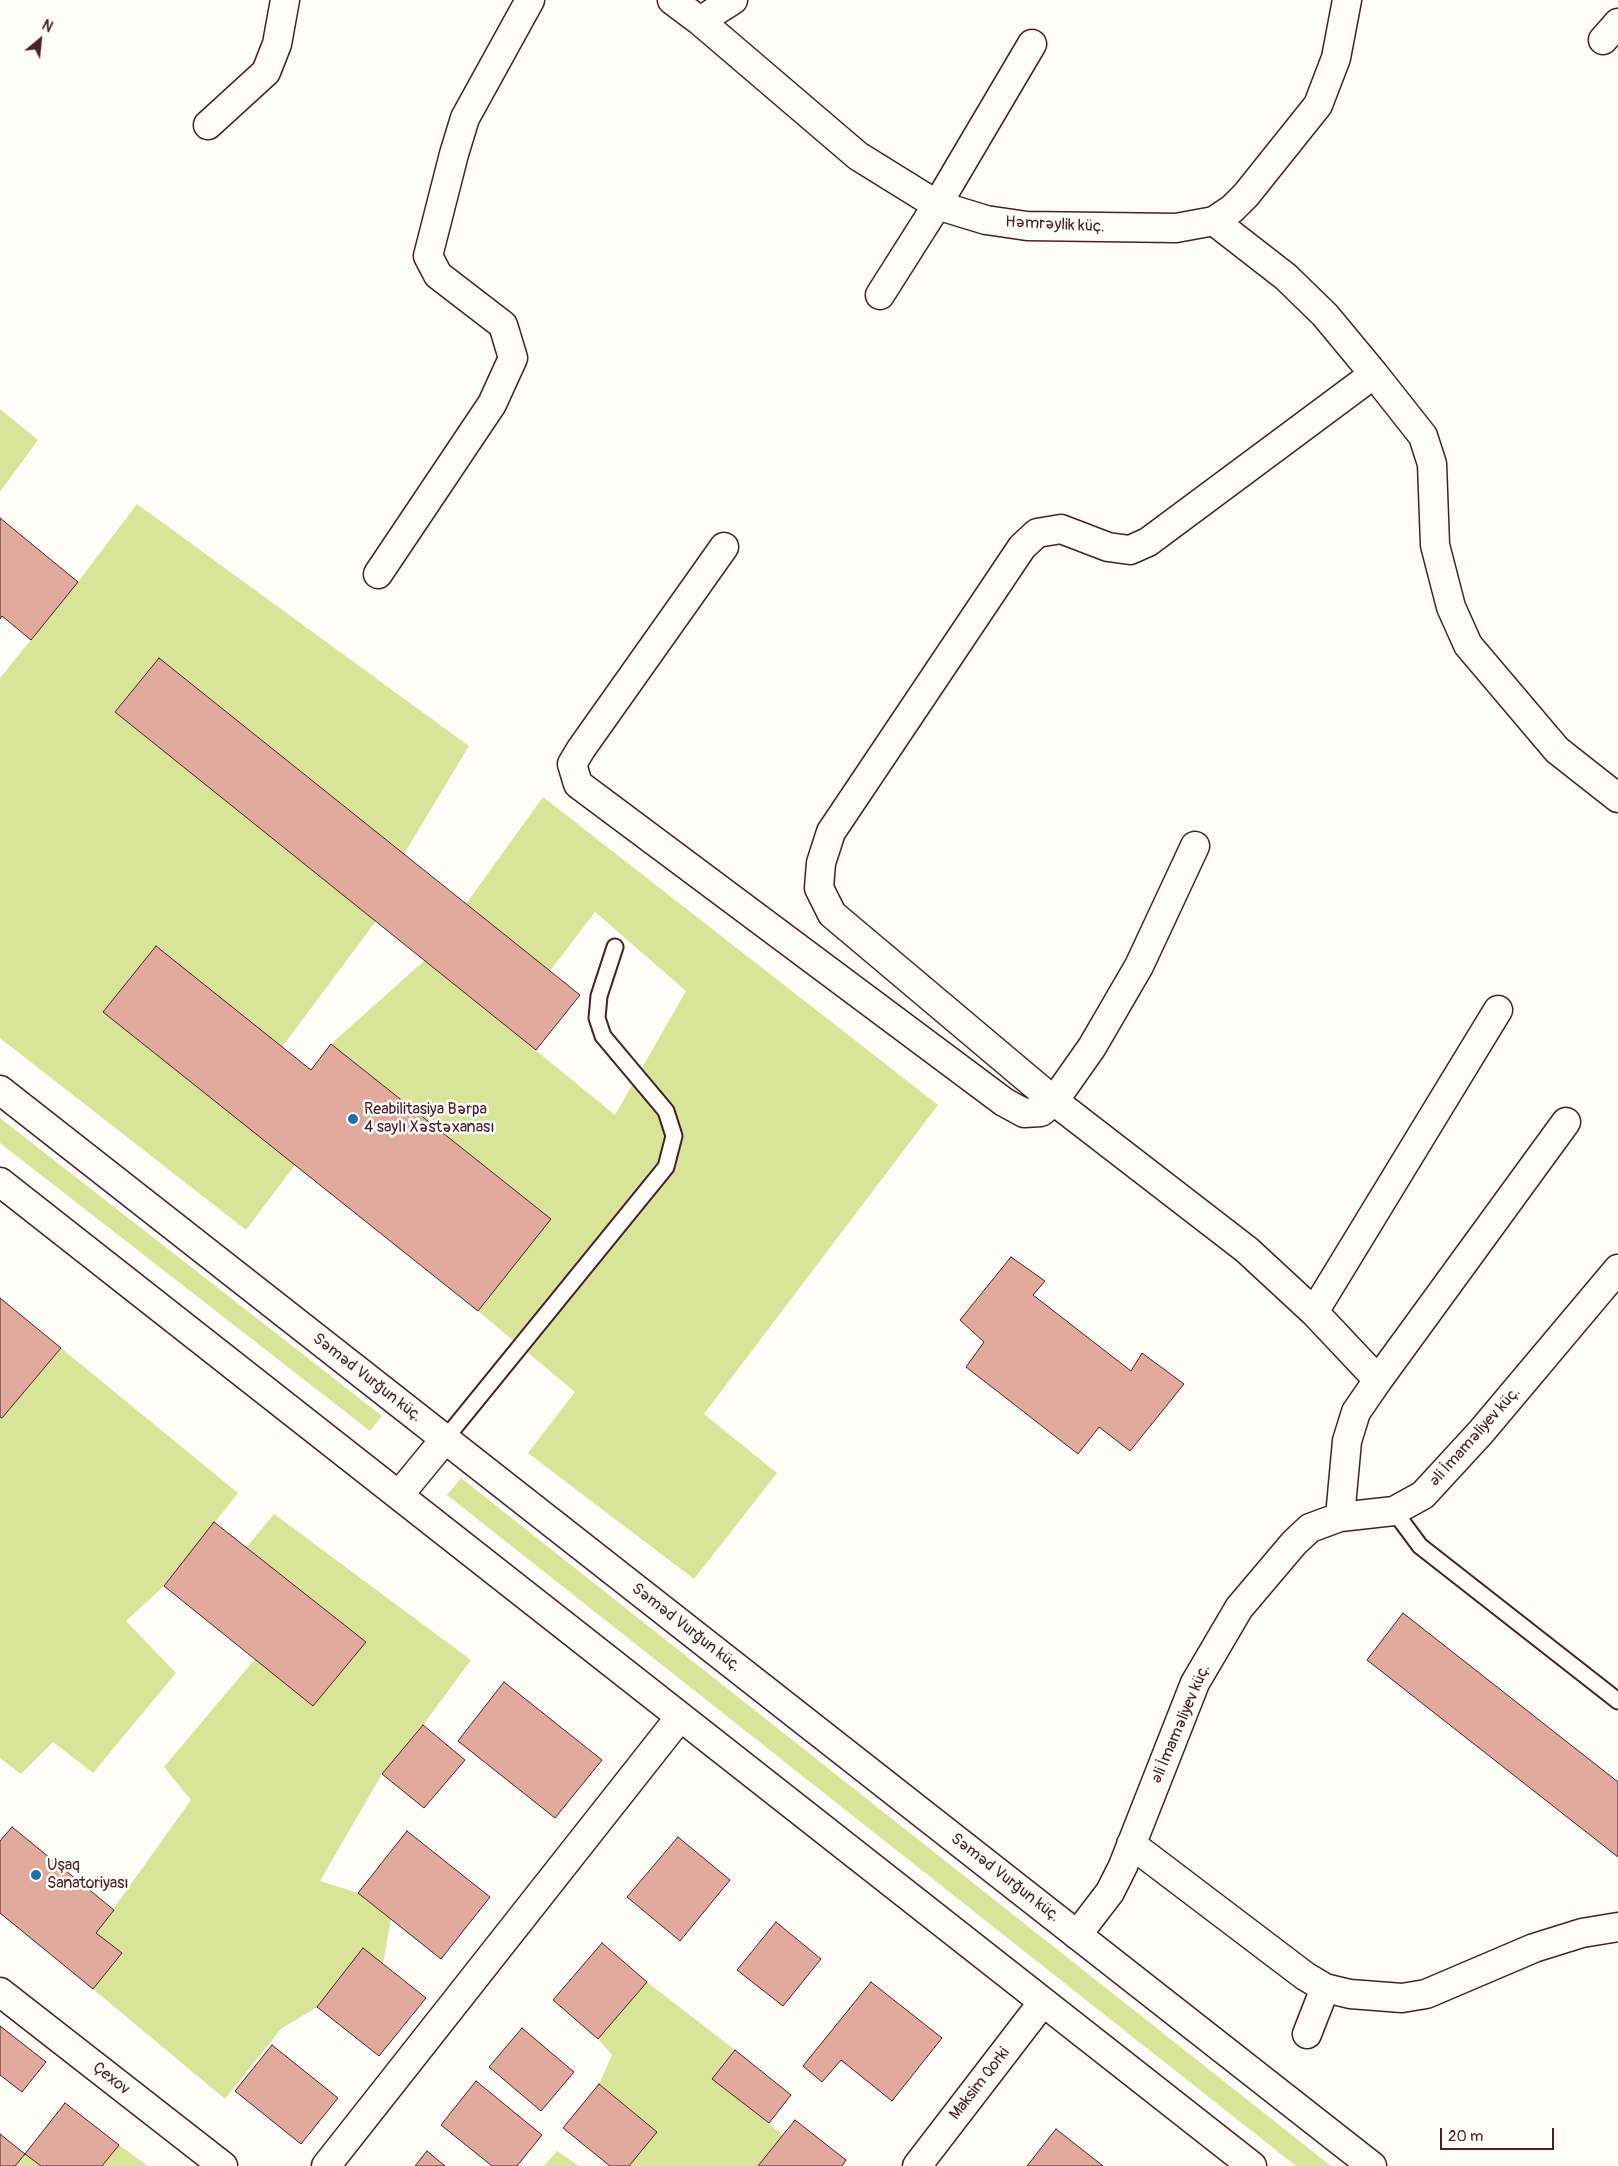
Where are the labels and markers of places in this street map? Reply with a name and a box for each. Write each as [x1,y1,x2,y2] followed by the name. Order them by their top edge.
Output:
[364,1100,495,1138] place label: Reabilitasiya Bәrpa 4 saylı Xəstəxanası
[346,1112,360,1126] marker: Reabilitasiya Bәrpa 4 saylı Xəstəxanası
[47,1856,129,1894] place label: Uşaq Sanatoriyası
[29,1868,43,1882] marker: Uşaq Sanatoriyası

